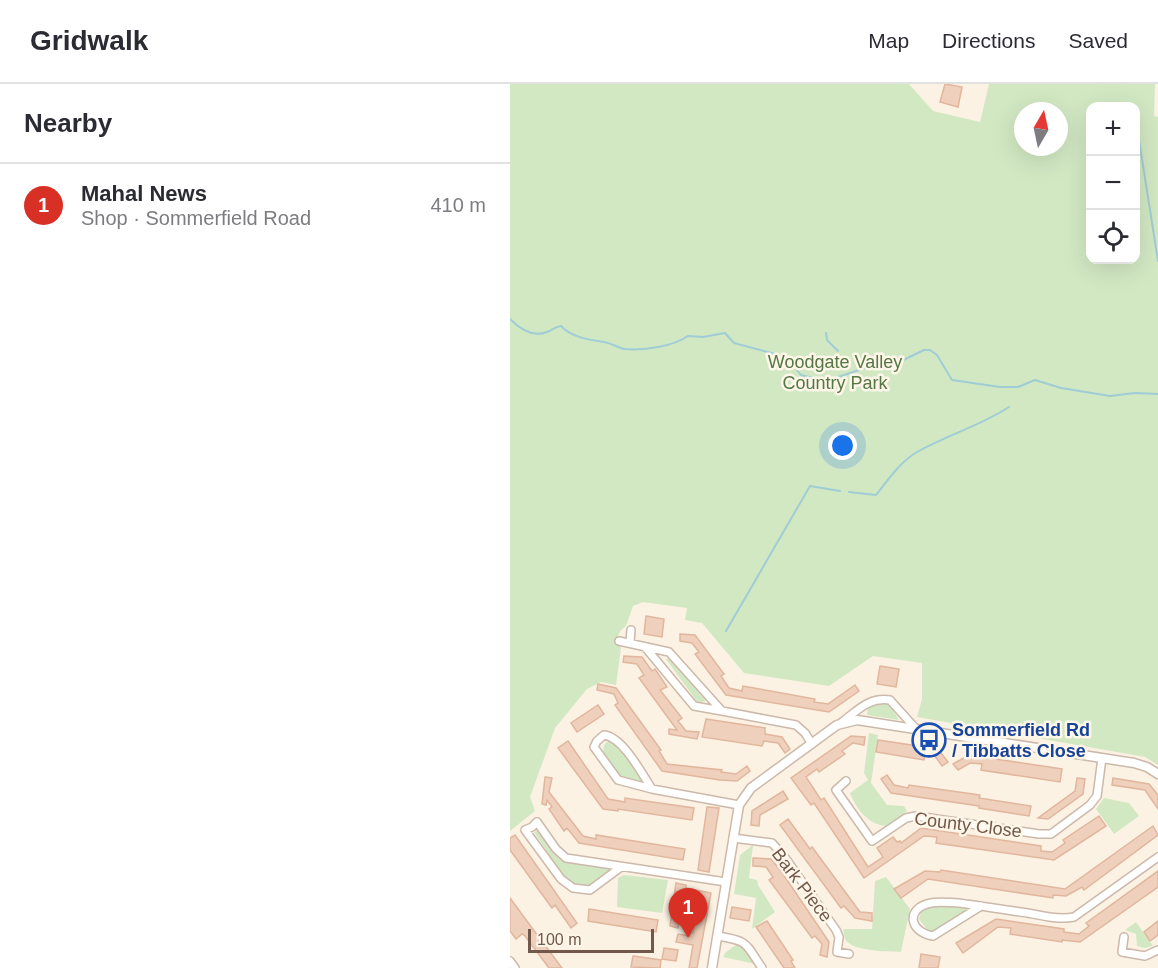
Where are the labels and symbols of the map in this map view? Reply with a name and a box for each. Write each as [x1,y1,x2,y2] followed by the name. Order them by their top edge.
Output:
[1014,102,1068,156] north arrow
[768,352,902,393] park label: Woodgate Valley Country Park
[828,431,857,460] your location
[952,720,1090,761] place label: Sommerfield Rd / Tibbatts Close
[911,722,947,758] bus stop icon: Sommerfield Rd / Tibbatts Close
[913,808,1023,842] street label: County Close
[768,844,836,926] street label: Bark Piece
[668,888,708,938] pin: 1
[528,926,654,954] scale bar

